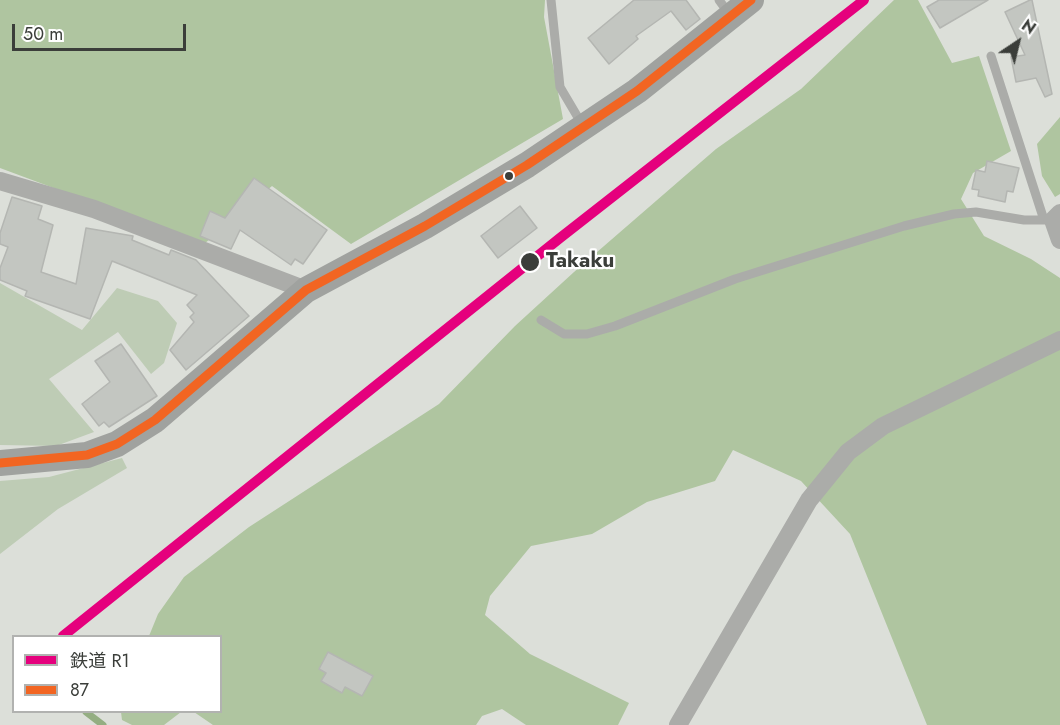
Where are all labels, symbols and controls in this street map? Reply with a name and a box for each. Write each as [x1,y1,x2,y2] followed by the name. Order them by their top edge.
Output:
[15,12,189,50] scale bar
[988,12,1048,72] north arrow
[1017,14,1040,40] text: N
[23,21,63,47] text: 50 m
[503,170,515,182] unlabelled marker
[546,249,614,275] place label: Takaku
[519,251,541,273] marker: Takaku
[12,635,222,713] legend
[70,648,130,674] text: 鉄道 R1
[70,677,89,703] text: 87

